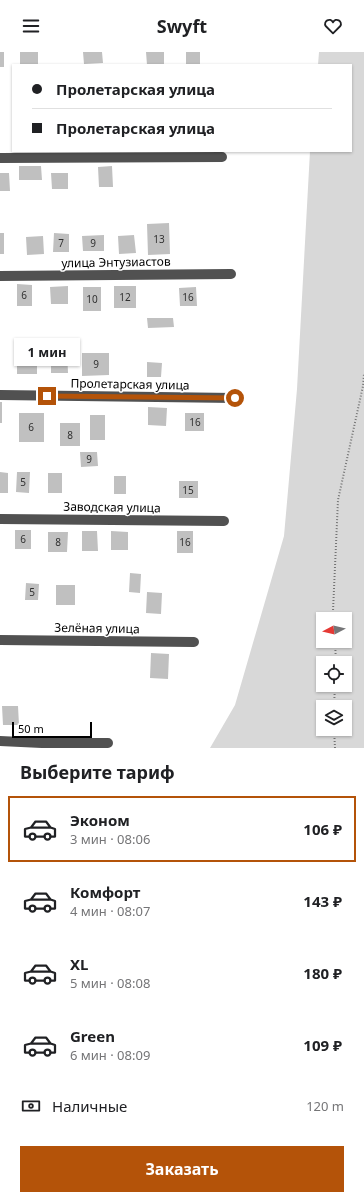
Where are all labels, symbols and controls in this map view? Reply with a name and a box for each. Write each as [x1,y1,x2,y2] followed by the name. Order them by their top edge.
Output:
[157,14,207,38] text: Swyft
[20,15,42,37] icon: menu
[322,15,344,37] icon: heart
[56,79,215,99] text: Пролетарская улица
[56,118,215,138] text: Пролетарская улица
[153,232,165,246] house number: 13
[58,236,64,250] house number: 7
[90,236,96,250] house number: 9
[61,253,171,271] street label: улица Энтузиастов
[21,288,27,302] house number: 6
[119,290,131,304] house number: 12
[182,290,194,304] house number: 16
[86,292,98,306] house number: 10
[14,338,80,366] callout: 1 мин
[28,343,67,361] text: 1 мин
[93,357,99,371] house number: 9
[70,374,190,394] street label: Пролетарская улица
[38,387,56,405] route end
[226,389,244,407] route start
[189,415,201,429] house number: 16
[28,420,34,434] house number: 6
[67,428,73,442] house number: 8
[86,452,92,466] house number: 9
[20,475,26,489] house number: 5
[182,483,194,497] house number: 15
[63,498,161,516] street label: Заводская улица
[20,532,26,546] house number: 6
[55,535,61,549] house number: 8
[179,535,191,549] house number: 16
[29,585,35,599] house number: 5
[316,612,352,648] north arrow
[316,612,352,736] map controls
[54,619,140,637] street label: Зелёная улица
[316,656,352,692] button: locate
[316,700,352,736] button: layers
[12,720,92,739] scale bar
[18,721,44,736] text: 50 m
[20,760,175,784] text: Выберите тариф
[70,810,130,830] text: Эконом
[22,811,58,847] icon: car
[303,819,342,839] text: 106 ₽
[70,830,150,848] text: 3 мин · 08:06
[70,882,140,902] text: Комфорт
[22,883,58,919] icon: car
[303,891,342,911] text: 143 ₽
[70,902,150,920] text: 4 мин · 08:07
[70,954,88,974] text: XL
[22,955,58,991] icon: car
[303,963,342,983] text: 180 ₽
[70,974,150,992] text: 5 мин · 08:08
[70,1026,115,1046] text: Green
[22,1027,58,1063] icon: car
[303,1035,342,1055] text: 109 ₽
[70,1046,150,1064] text: 6 мин · 08:09
[20,1095,42,1117] icon: cash
[52,1096,127,1116] text: Наличные
[306,1097,344,1115] text: 120 m
[20,1146,344,1192] button: Заказать

